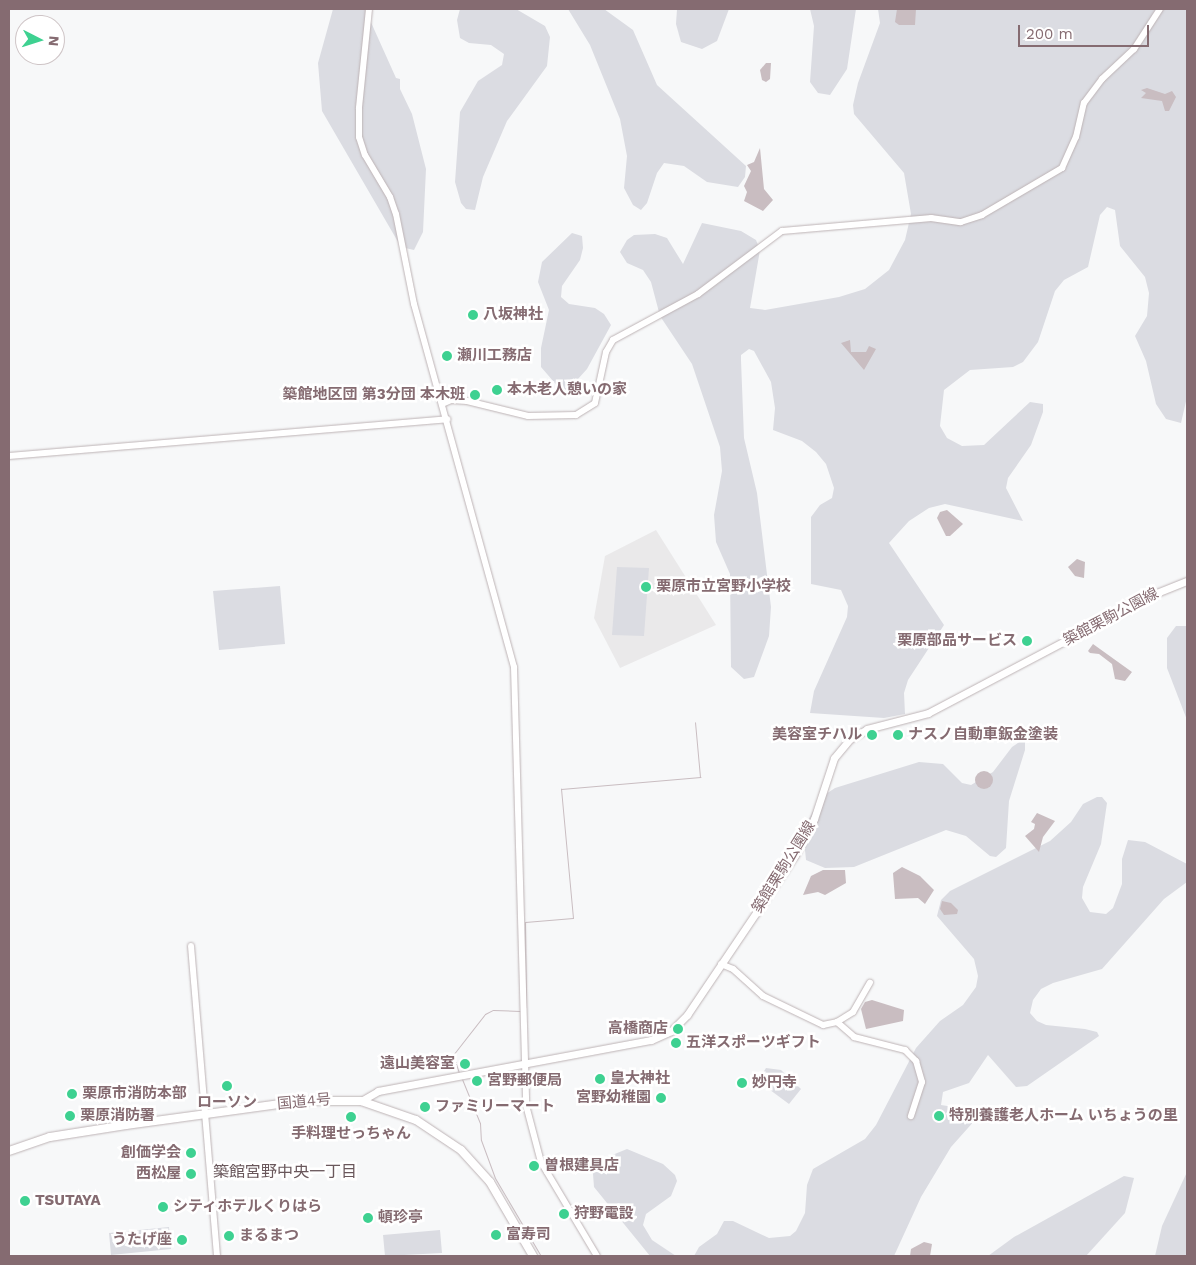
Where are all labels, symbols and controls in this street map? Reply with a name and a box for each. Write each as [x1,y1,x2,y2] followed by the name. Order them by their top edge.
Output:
[15,15,65,65] north arrow
[1021,15,1152,47] scale bar
[1026,25,1073,43] text: 200 m
[46,35,62,47] text: N
[483,306,543,324] place label: 八坂神社
[467,309,479,321] marker: 八坂神社
[457,347,532,365] place label: 瀬川工務店
[441,350,453,362] marker: 瀬川工務店
[507,381,627,399] place label: 本木老人憩いの家
[491,384,503,396] marker: 本木老人憩いの家
[283,386,465,404] place label: 築館地区団 第3分団 本木班
[469,389,481,401] marker: 築館地区団 第3分団 本木班
[656,578,791,596] place label: 栗原市立宮野小学校
[640,581,652,593] marker: 栗原市立宮野小学校
[1060,584,1162,650] street label: 築館栗駒公園線
[897,632,1017,650] place label: 栗原部品サービス
[1021,635,1033,647] marker: 栗原部品サービス
[772,726,862,744] place label: 美容室チハル
[908,726,1058,744] place label: ナスノ自動車鈑金塗装
[866,729,878,741] marker: 美容室チハル
[892,729,904,741] marker: ナスノ自動車鈑金塗装
[749,818,819,916] street label: 築館栗駒公園線
[608,1020,668,1038] place label: 高橋商店
[672,1023,684,1035] marker: 高橋商店
[686,1034,821,1052] place label: 五洋スポーツギフト
[670,1037,682,1049] marker: 五洋スポーツギフト
[380,1055,455,1073] place label: 遠山美容室
[459,1058,471,1070] marker: 遠山美容室
[610,1070,670,1088] place label: 皇大神社
[487,1072,562,1090] place label: 宮野郵便局
[594,1073,606,1085] marker: 皇大神社
[752,1074,797,1092] place label: 妙円寺
[471,1075,483,1087] marker: 宮野郵便局
[736,1077,748,1089] marker: 妙円寺
[221,1080,233,1092] marker: ローソン
[82,1085,187,1103] place label: 栗原市消防本部
[66,1088,78,1100] marker: 栗原市消防本部
[576,1089,651,1107] place label: 宮野幼稚園
[276,1091,332,1113] street label: 国道4号
[655,1092,667,1104] marker: 宮野幼稚園
[197,1094,257,1112] place label: ローソン
[435,1098,555,1116] place label: ファミリーマート
[419,1101,431,1113] marker: ファミリーマート
[80,1107,155,1125] place label: 栗原消防署
[949,1107,1178,1125] place label: 特別養護老人ホーム いちょうの里
[64,1110,76,1122] marker: 栗原消防署
[933,1110,945,1122] marker: 特別養護老人ホーム いちょうの里
[345,1111,357,1123] marker: 手料理せっちゃん
[291,1125,411,1143] place label: 手料理せっちゃん
[121,1144,181,1162] place label: 創価学会
[185,1147,197,1159] marker: 創価学会
[544,1157,619,1175] place label: 曽根建具店
[528,1160,540,1172] marker: 曽根建具店
[213,1162,357,1182] district label: 築館宮野中央一丁目
[136,1165,181,1183] place label: 西松屋
[185,1168,197,1180] marker: 西松屋
[35,1192,101,1210] place label: TSUTAYA
[19,1195,31,1207] marker: TSUTAYA
[173,1198,323,1216] place label: シティホテルくりはら
[157,1201,169,1213] marker: シティホテルくりはら
[574,1205,634,1223] place label: 狩野電設
[558,1208,570,1220] marker: 狩野電設
[378,1209,423,1227] place label: 頓珍亭
[362,1212,374,1224] marker: 頓珍亭
[506,1226,551,1244] place label: 富寿司
[239,1227,299,1245] place label: まるまつ
[490,1229,502,1241] marker: 富寿司
[223,1230,235,1242] marker: まるまつ
[112,1231,172,1249] place label: うたげ座
[176,1234,188,1246] marker: うたげ座

